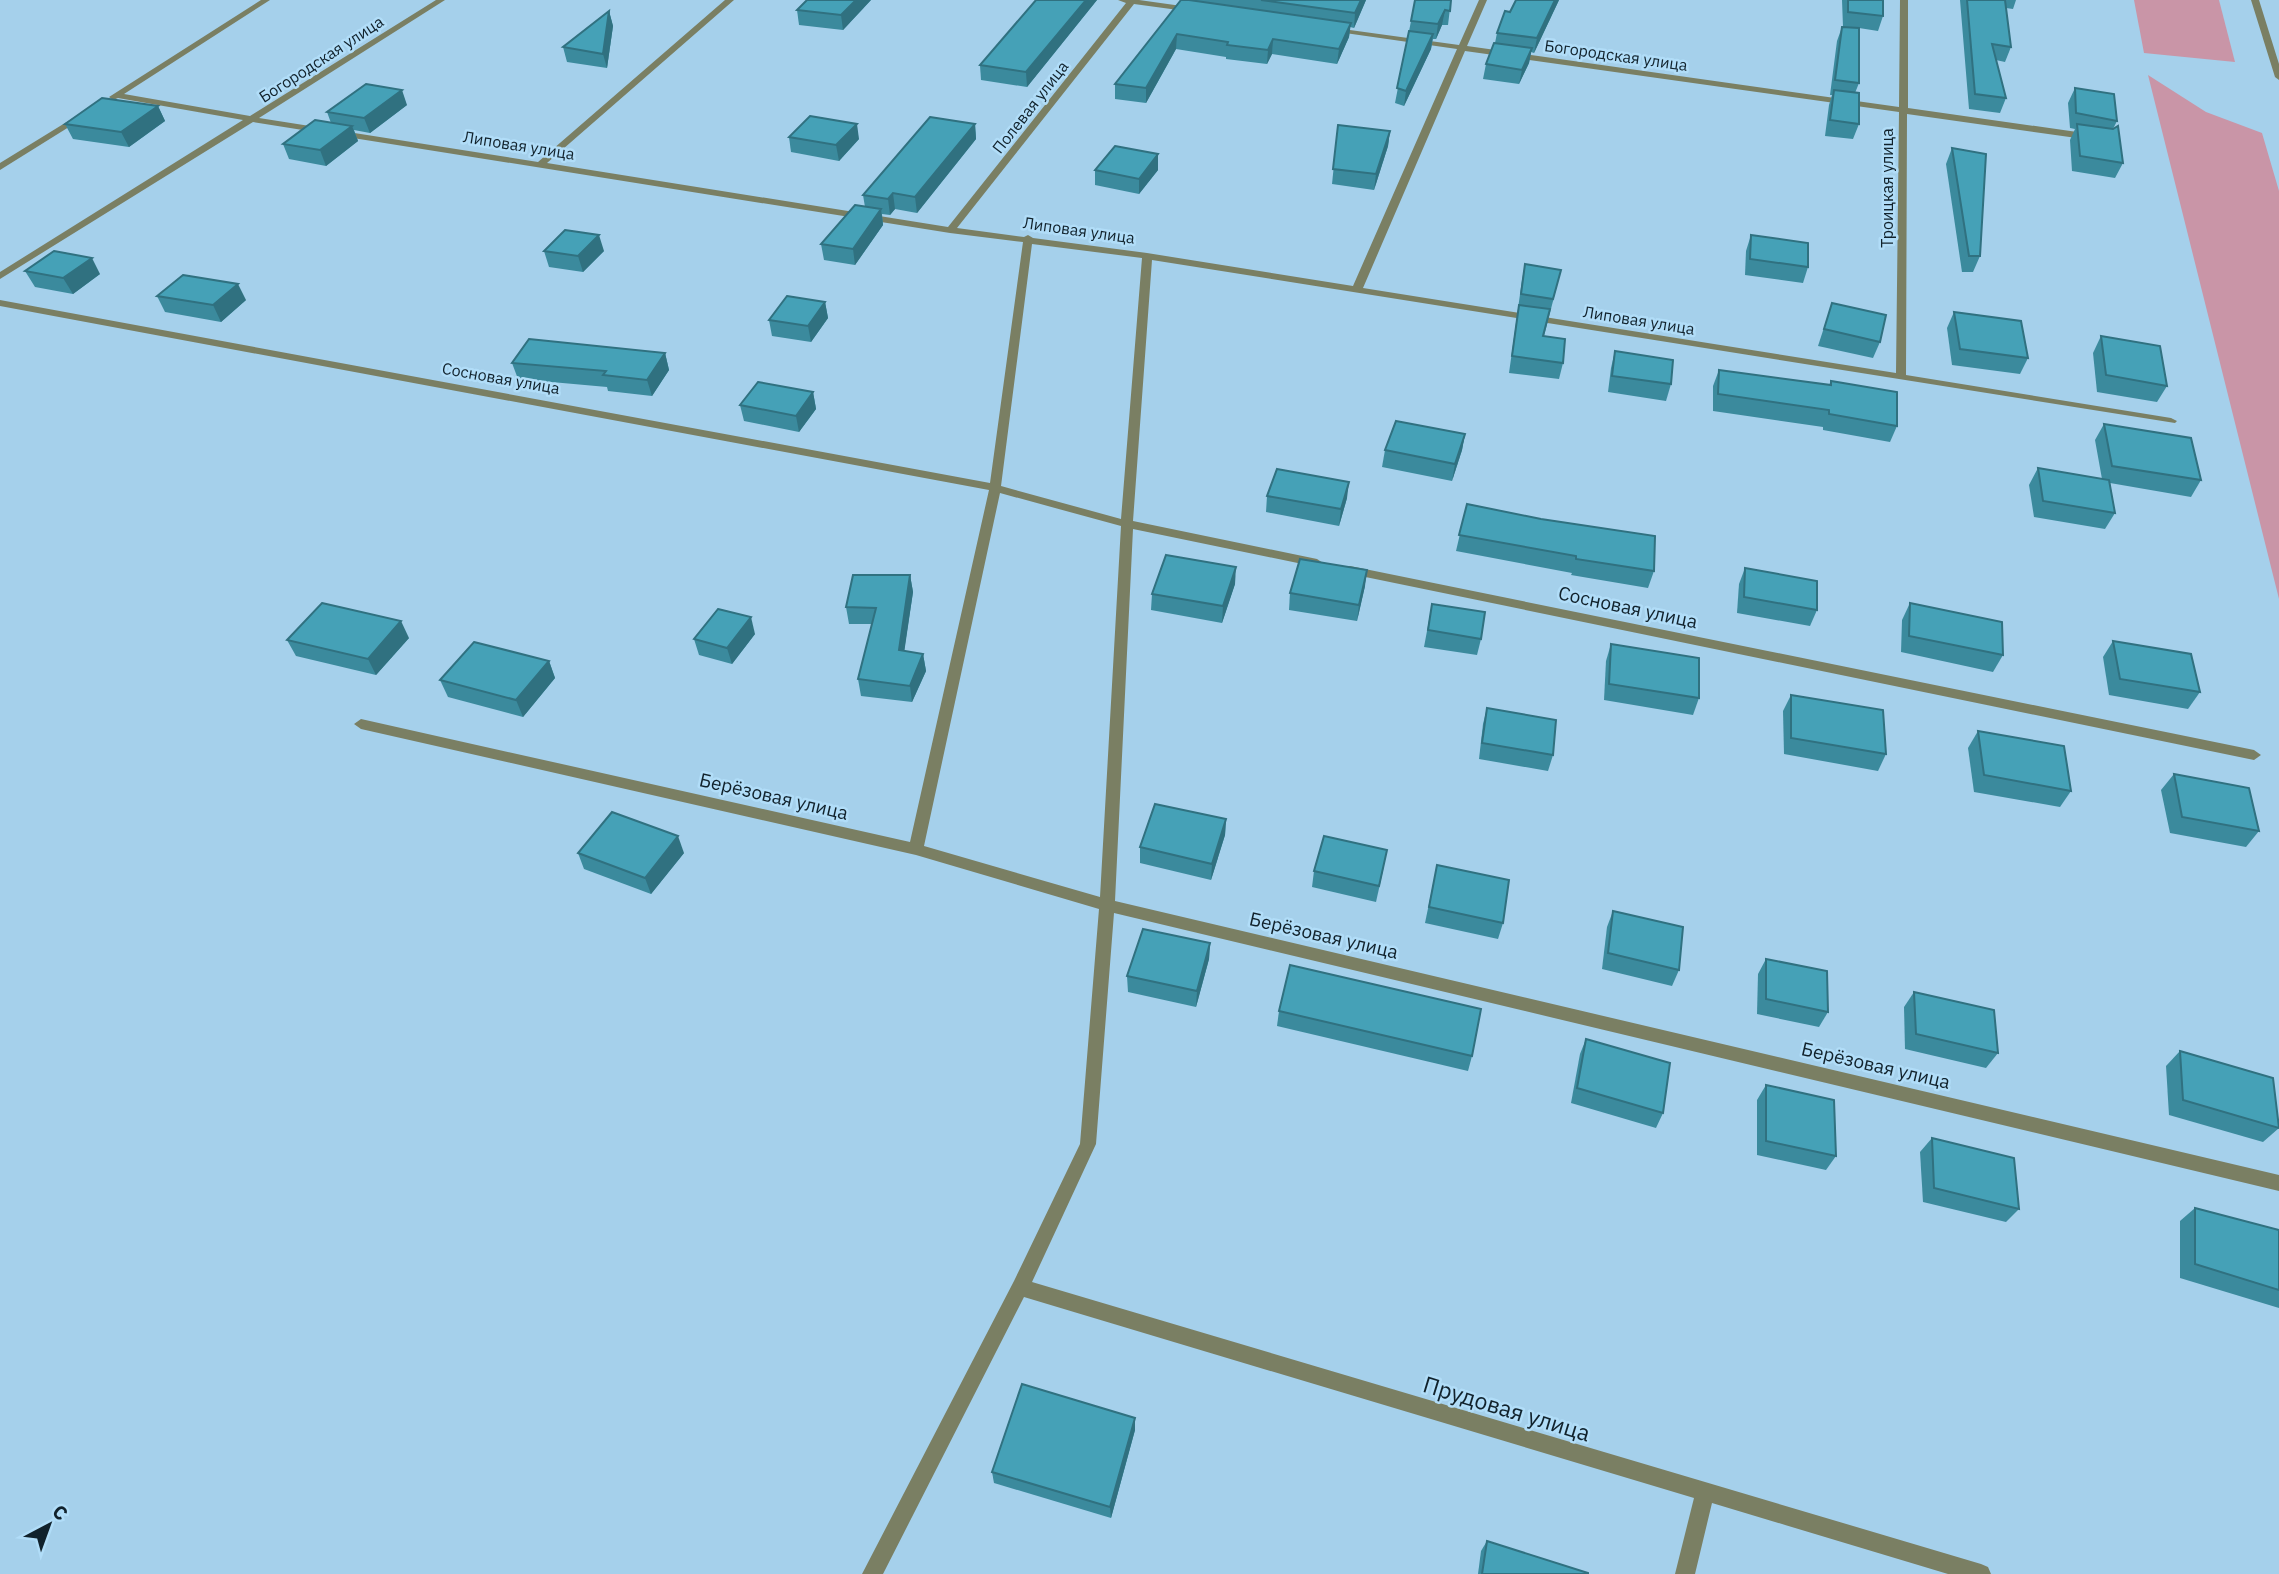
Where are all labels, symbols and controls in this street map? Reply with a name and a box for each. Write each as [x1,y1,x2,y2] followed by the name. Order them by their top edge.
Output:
[255,11,387,107] street label: Богородская улица
[1543,35,1689,75] street label: Богородская улица
[988,56,1073,157] street label: Полевая улица
[462,126,577,164] street label: Липовая улица
[1877,128,1897,248] street label: Троицкая улица
[1022,212,1137,248] street label: Липовая улица
[1582,301,1697,339] street label: Липовая улица
[440,358,562,398] street label: Сосновая улица
[1556,581,1700,633] street label: Сосновая улица
[697,767,851,825] street label: Берёзовая улица
[1247,906,1401,964] street label: Берёзовая улица
[1799,1036,1953,1094] street label: Берёзовая улица
[1420,1368,1594,1448] street label: Прудовая улица
[14,1490,84,1560] north arrow
[48,1499,73,1525] text: С

